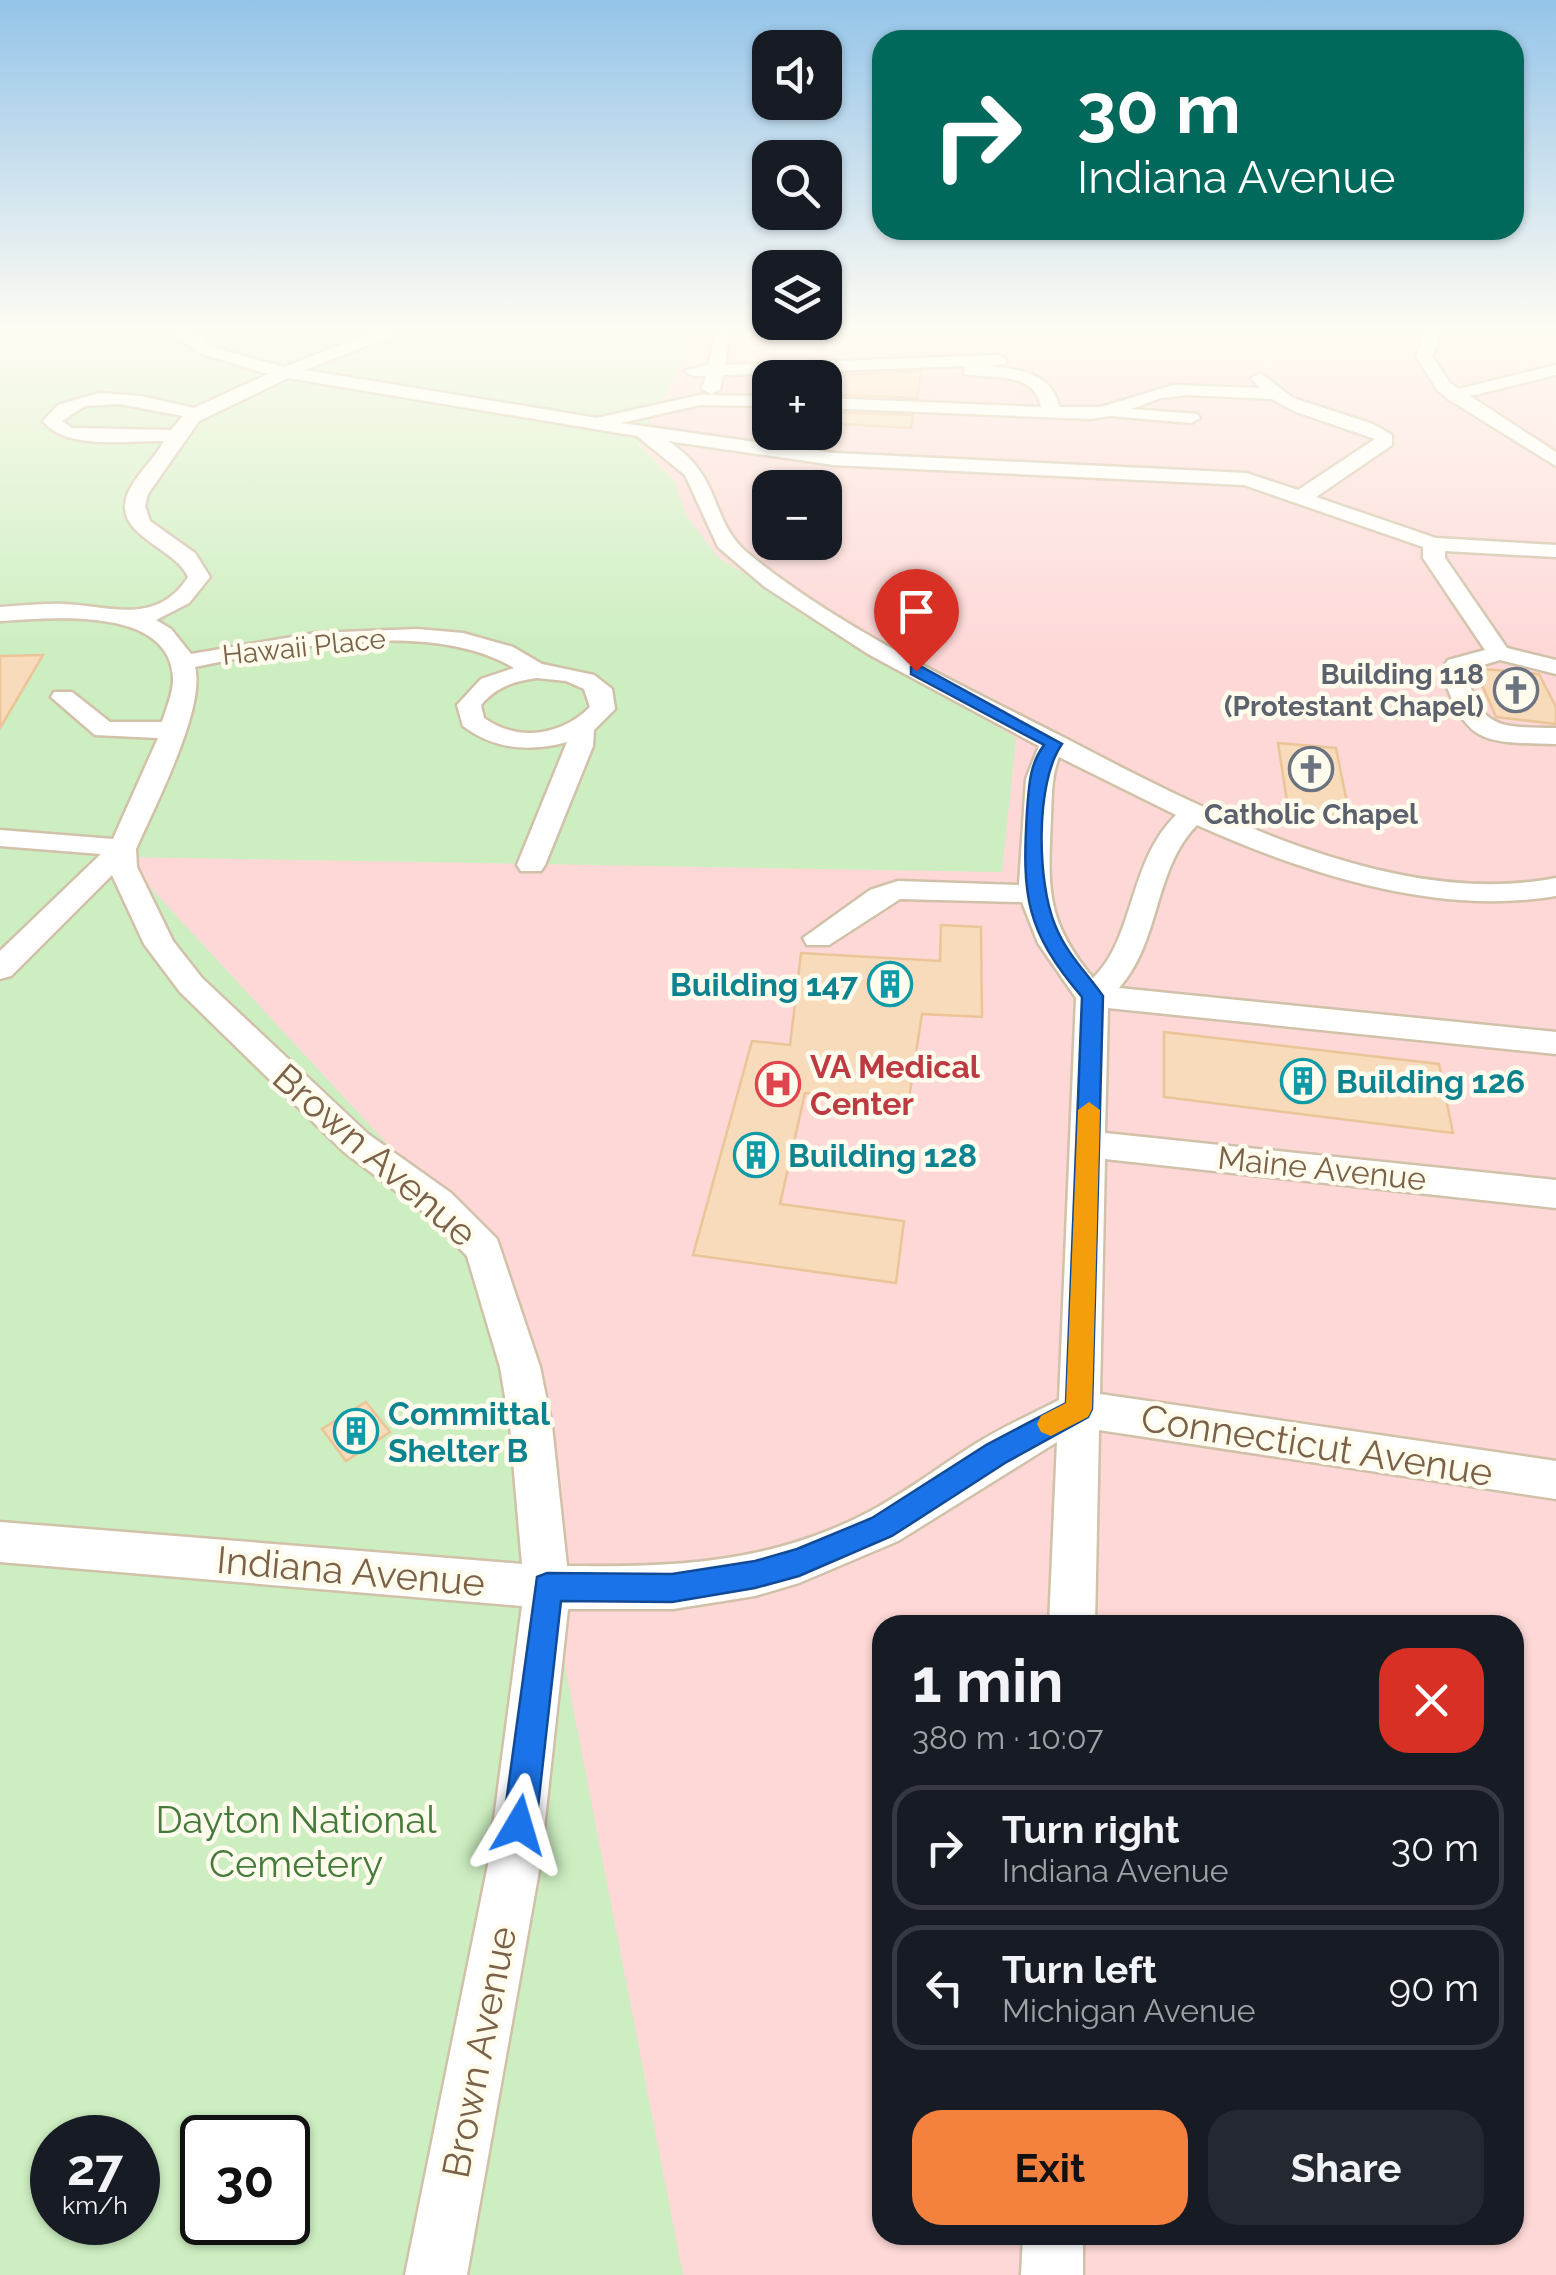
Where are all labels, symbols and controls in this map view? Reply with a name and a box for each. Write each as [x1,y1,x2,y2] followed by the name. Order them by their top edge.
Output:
[752,30,842,560] map controls
[752,30,842,120] button: sound
[1077,67,1241,149] text: 30 m
[912,70,1042,200] icon: right
[752,140,842,230] button: search
[1077,151,1395,204] text: Indiana Avenue
[752,250,842,340] button: layers
[752,360,842,450] button: +
[752,470,842,560] button: −
[874,569,959,672] pin
[889,584,944,639] icon: arrive
[221,622,387,672] street label: Hawaii Place
[1224,658,1484,723] place label: Building 118 (Protestant Chapel)
[1493,667,1539,713] church icon: Building 118 (Protestant Chapel)
[1288,746,1334,792] church icon: Catholic Chapel
[1204,798,1418,831] place label: Catholic Chapel
[867,961,913,1007] building icon: Building 147
[670,966,858,1003] place label: Building 147
[810,1048,981,1122] place label: VA Medical Center
[264,1054,486,1256] street label: Brown Avenue
[1280,1058,1326,1104] building icon: Building 126
[755,1061,801,1107] hospital icon: VA Medical Center
[1336,1063,1525,1100] place label: Building 126
[733,1132,779,1178] building icon: Building 128
[788,1137,977,1174] place label: Building 128
[1216,1139,1428,1197] street label: Maine Avenue
[388,1395,551,1469] place label: Committal Shelter B
[1138,1395,1496,1495] street label: Connecticut Avenue
[333,1408,379,1454] building icon: Committal Shelter B
[215,1537,487,1605] street label: Indiana Avenue
[912,1646,1063,1716] text: 1 min
[1379,1648,1484,1753] button: close
[912,1719,1103,1756] text: 380 m · 10:07
[467,1773,571,1877] position arrow
[155,1797,437,1886] park label: Dayton National Cemetery
[1002,1807,1179,1852] text: Turn right
[917,1820,972,1875] icon: right
[1391,1825,1479,1870] text: 30 m
[1002,1852,1228,1889] text: Indiana Avenue
[433,1923,525,2181] street label: Brown Avenue
[1002,1947,1157,1992] text: Turn left
[917,1960,972,2015] icon: left
[1389,1965,1479,2010] text: 90 m
[1002,1992,1256,2029] text: Michigan Avenue
[912,2110,1188,2225] button: Exit
[1208,2110,1484,2225] button: Share
[180,2115,310,2245] speed limit sign: 30
[67,2138,123,2197] text: 27
[62,2190,128,2220] text: km/h

